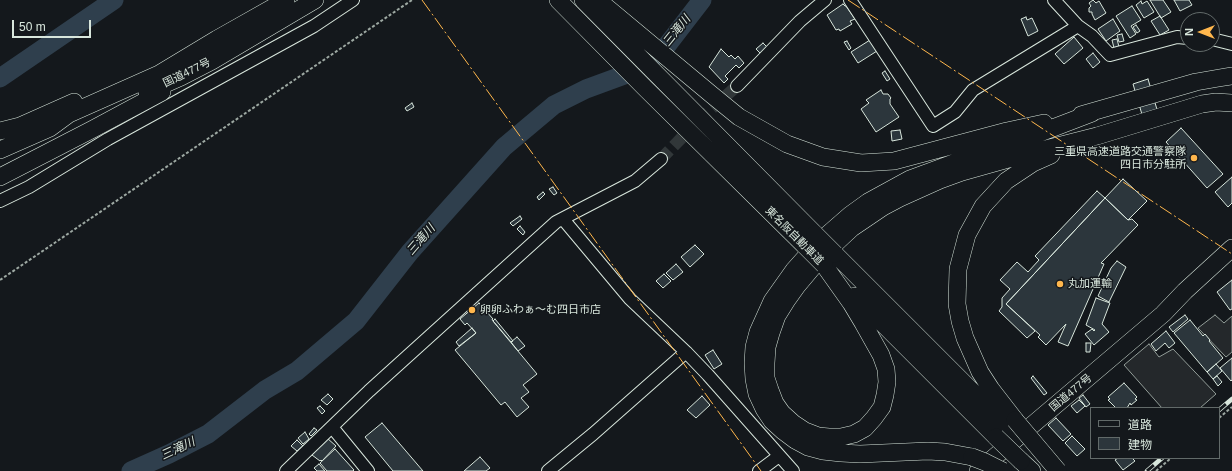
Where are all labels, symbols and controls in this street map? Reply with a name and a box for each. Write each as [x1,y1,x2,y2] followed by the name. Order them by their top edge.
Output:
[14,12,93,38] scale bar
[660,12,694,50] water label: 三滝川
[1180,12,1220,52] north arrow
[19,20,46,34] text: 50 m
[1183,28,1195,36] text: N
[161,56,213,90] street label: 国道477号
[1054,145,1186,171] place label: 三重県高速道路交通警察隊 四日市分駐所
[1189,153,1199,163] marker: 三重県高速道路交通警察隊 四日市分駐所
[762,204,826,268] street label: 東名阪自動車道
[404,222,438,258] water label: 三滝川
[1068,277,1112,291] place label: 丸加運輸
[1055,279,1065,289] marker: 丸加運輸
[480,303,601,317] place label: 卵卵ふわぁ～む四日市店
[467,305,477,315] marker: 卵卵ふわぁ～む四日市店
[1047,371,1095,415] street label: 国道477号
[1090,407,1220,459] legend
[1128,418,1152,432] text: 道路
[159,435,197,463] water label: 三滝川
[1128,438,1152,452] text: 建物

